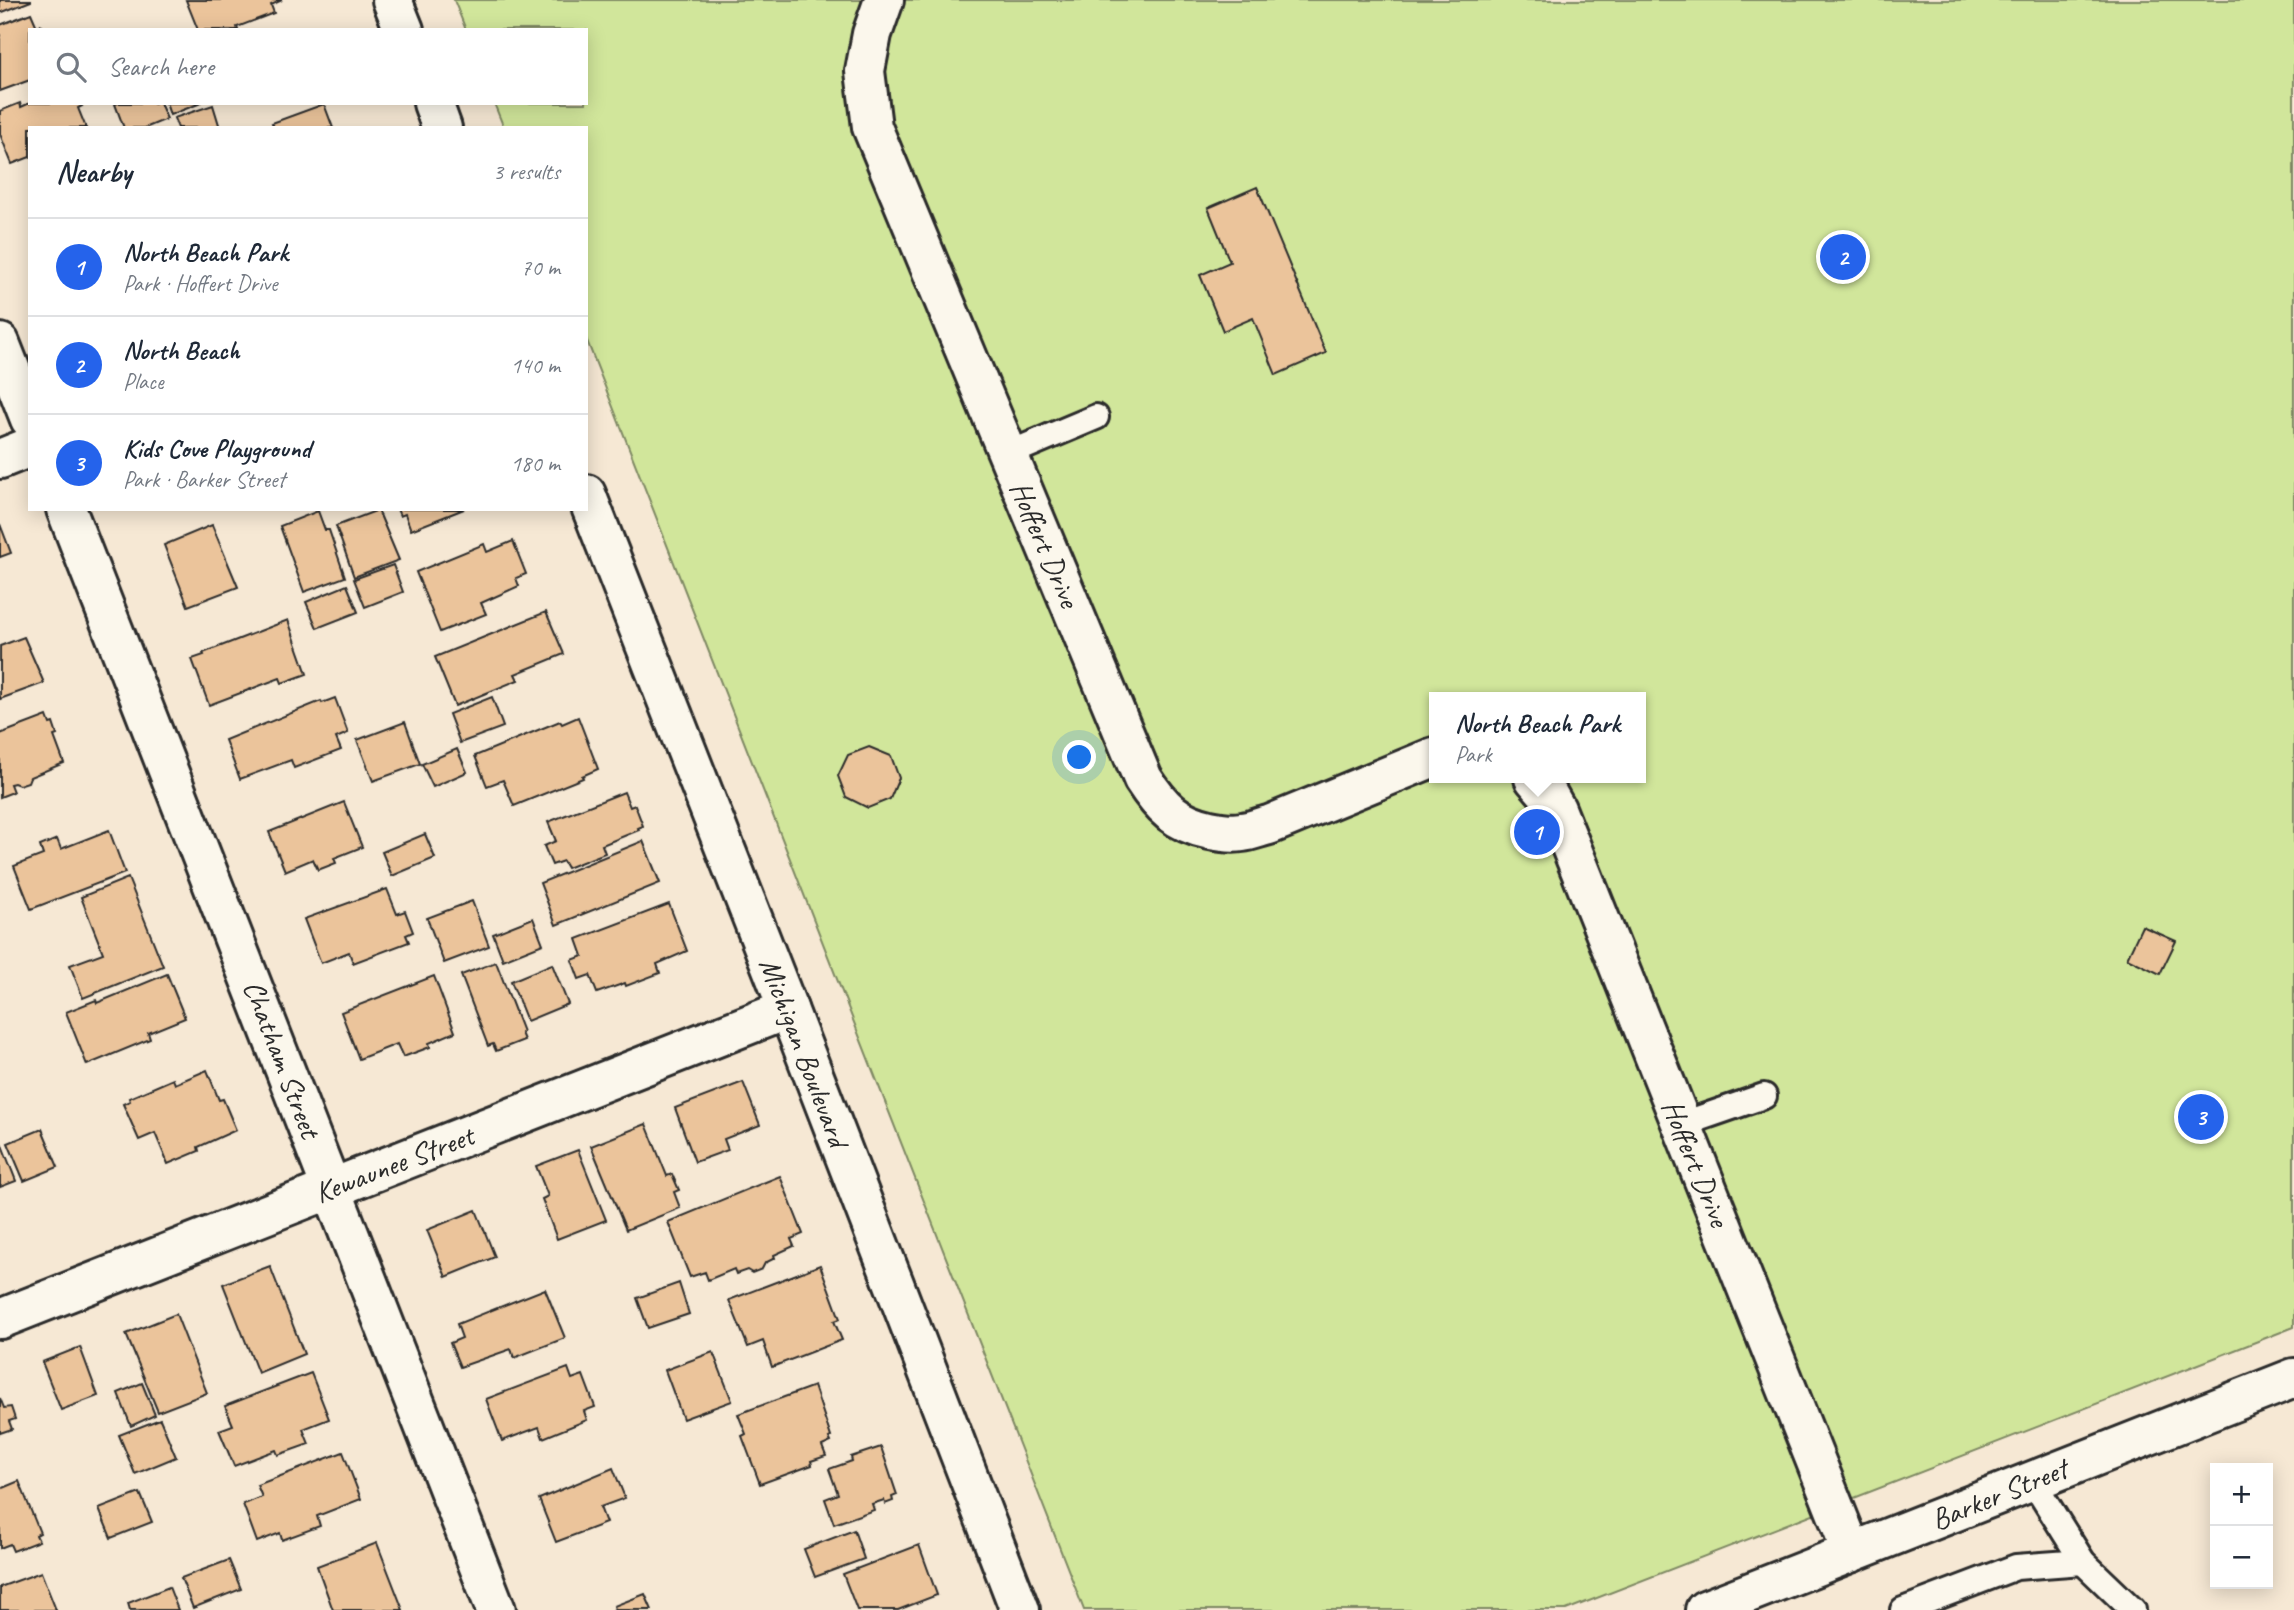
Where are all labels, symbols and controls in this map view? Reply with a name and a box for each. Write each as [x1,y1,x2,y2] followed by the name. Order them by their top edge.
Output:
[28,28,588,105] search box
[52,48,90,86] icon: search
[108,50,214,83] text: Search here
[56,153,132,191] text: Nearby
[493,157,560,186] text: 3 results
[1820,231,1866,283] pin: 2
[123,236,288,269] text: North Beach Park
[74,253,84,282] text: 1
[521,253,560,282] text: 70 m
[123,269,277,298] text: Park · Hoffert Drive
[123,334,239,367] text: North Beach
[74,351,84,380] text: 2
[511,351,560,380] text: 140 m
[123,367,163,396] text: Place
[123,432,311,465] text: Kids Cove Playground
[74,449,84,478] text: 3
[511,449,560,478] text: 180 m
[123,465,285,494] text: Park · Barker Street
[1001,475,1089,615] street label: Hoffert Drive
[1429,692,1646,783] popup
[1455,707,1620,740] text: North Beach Park
[1062,740,1096,774] your location
[1455,740,1492,769] text: Park
[1514,806,1560,858] pin: 1
[751,952,859,1156] street label: Michigan Boulevard
[235,975,331,1146] street label: Chatham Street
[2178,1091,2224,1143] pin: 3
[1653,1094,1739,1234] street label: Hoffert Drive
[309,1115,482,1212] street label: Kewaunee Street
[1925,1448,2076,1539] street label: Barker Street
[2210,1463,2273,1589] map controls
[2210,1463,2273,1526] button: +
[2210,1526,2273,1589] button: −

